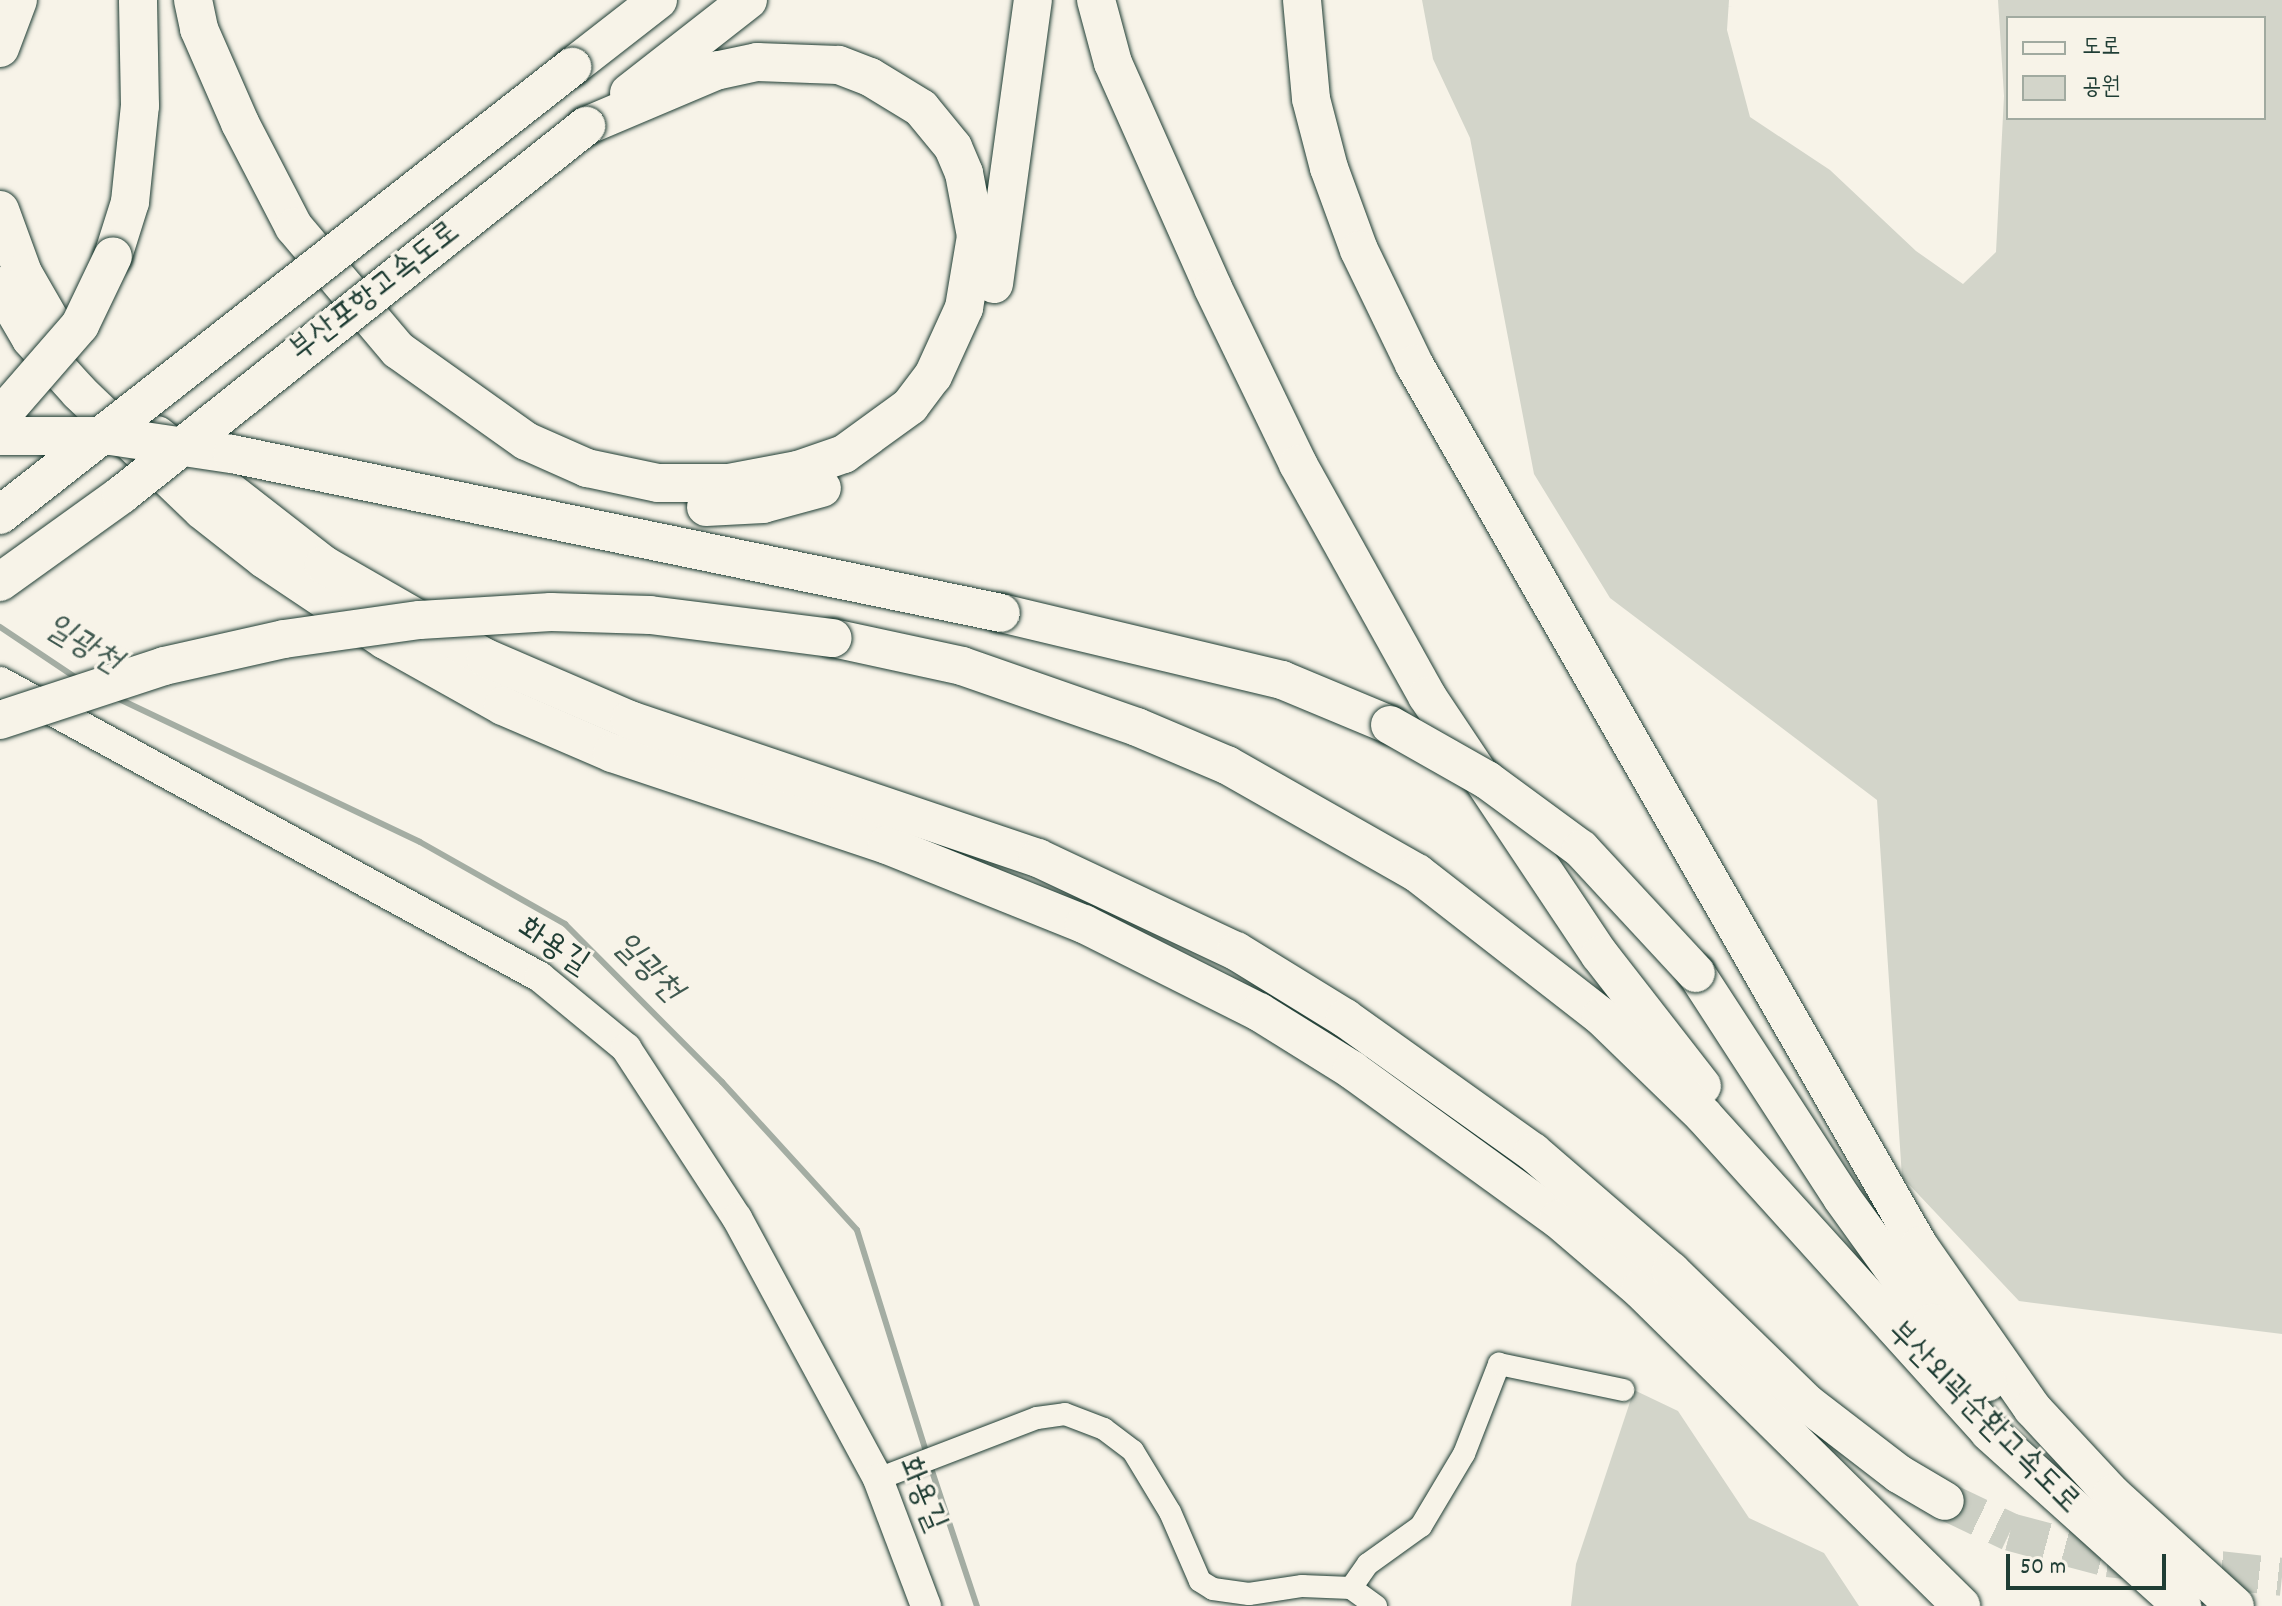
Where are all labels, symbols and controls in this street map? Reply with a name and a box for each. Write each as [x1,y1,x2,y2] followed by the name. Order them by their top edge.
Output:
[2006,16,2266,120] legend
[2082,31,2121,65] text: 도로
[2082,71,2121,105] text: 공원
[283,214,469,372] street label: 부산포항고속도로
[36,607,128,685] water label: 일광천
[509,911,595,985] street label: 화용길
[603,926,689,1012] water label: 일광천
[1877,1314,2087,1524] street label: 부산외곽순환고속도로
[887,1452,953,1538] street label: 화용길
[2010,1538,2170,1588] scale bar
[2020,1551,2066,1585] text: 50 m

